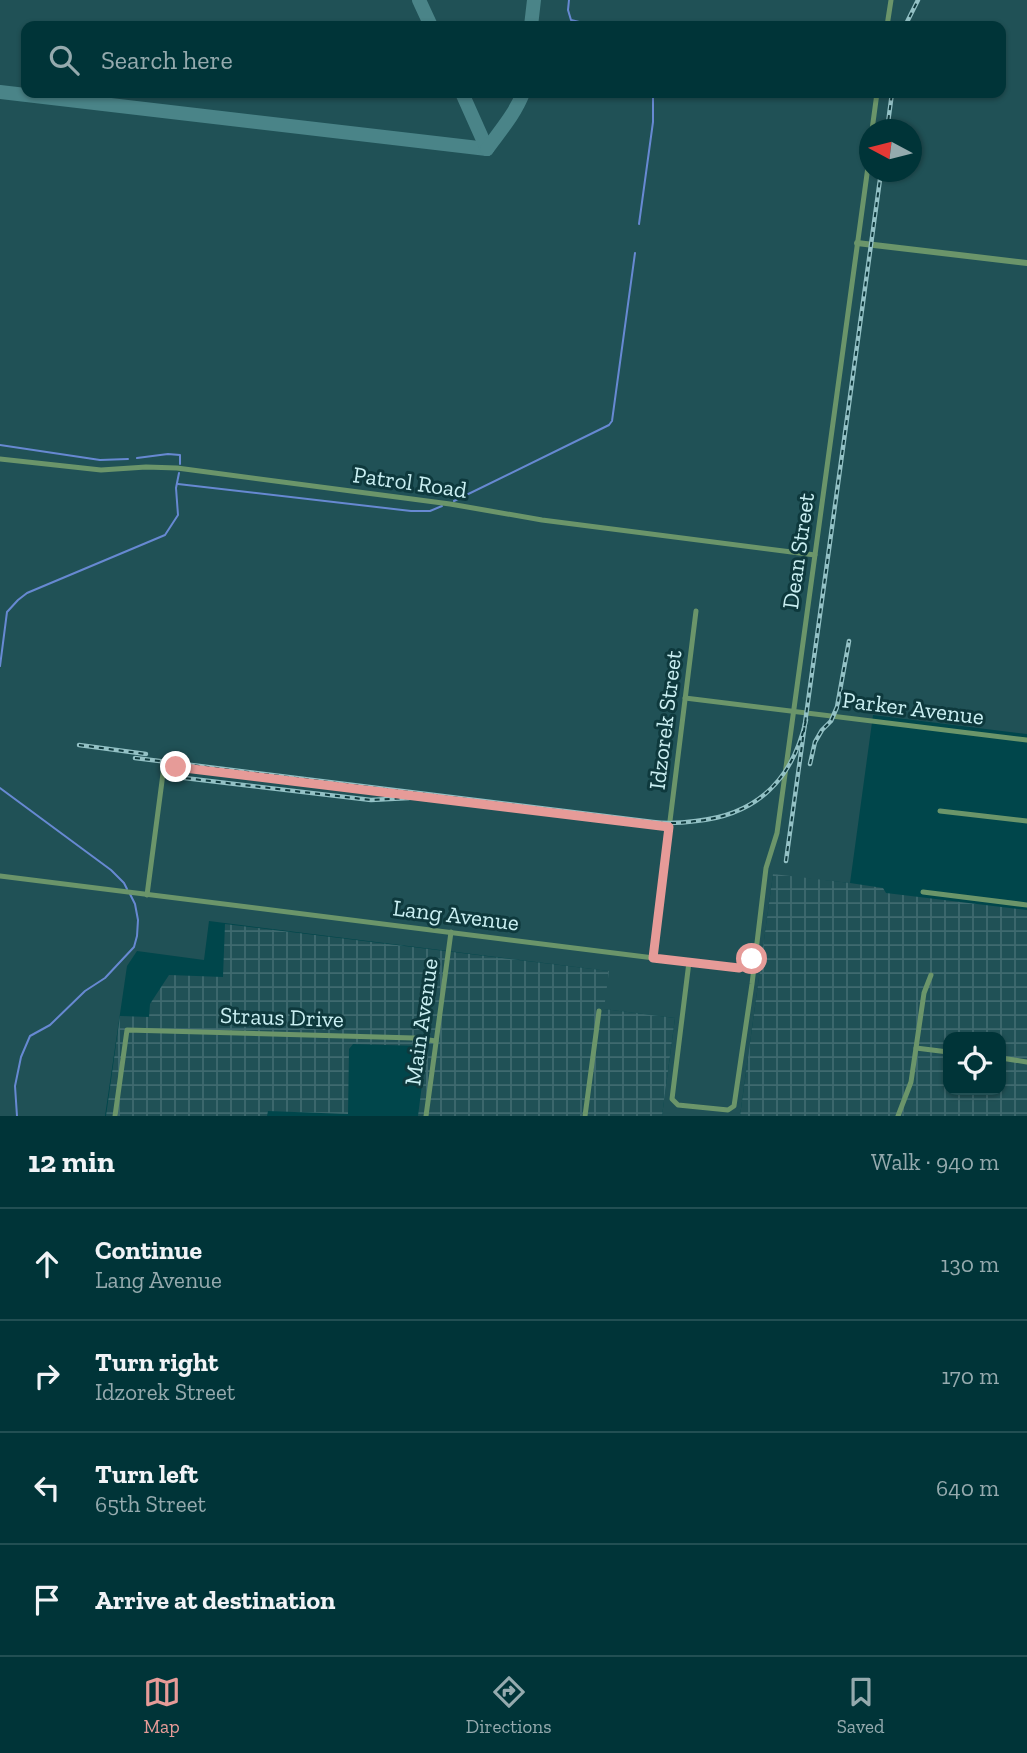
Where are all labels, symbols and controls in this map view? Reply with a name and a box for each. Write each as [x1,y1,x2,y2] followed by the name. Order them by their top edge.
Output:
[21,21,1006,98] search box
[45,41,83,79] icon: search
[101,44,233,76] text: Search here
[859,119,922,182] north arrow
[351,460,469,504] street label: Patrol Road
[776,491,820,611] street label: Dean Street
[643,648,688,791] street label: Idzorek Street
[840,685,986,731] street label: Parker Avenue
[160,751,191,782] route end
[391,893,521,937] street label: Lang Avenue
[736,943,767,974] route start
[398,957,444,1087] street label: Main Avenue
[220,1001,344,1033] street label: Straus Drive
[943,1032,1006,1095] map controls
[943,1032,1006,1095] button: locate
[28,1144,115,1180] text: 12 min
[871,1148,999,1176] text: Walk · 940 m
[95,1234,202,1266] text: Continue
[28,1245,66,1283] icon: ahead
[941,1250,999,1278] text: 130 m
[95,1266,222,1294] text: Lang Avenue
[95,1346,218,1378] text: Turn right
[28,1357,66,1395] icon: right
[941,1362,999,1390] text: 170 m
[95,1378,235,1406] text: Idzorek Street
[95,1458,198,1490] text: Turn left
[28,1469,66,1507] icon: left
[936,1474,999,1502] text: 640 m
[95,1490,206,1518] text: 65th Street
[28,1581,66,1619] icon: arrive
[95,1584,335,1616] text: Arrive at destination
[143,1673,181,1738] tab: Map
[466,1673,552,1738] tab: Directions
[837,1673,884,1738] tab: Saved

